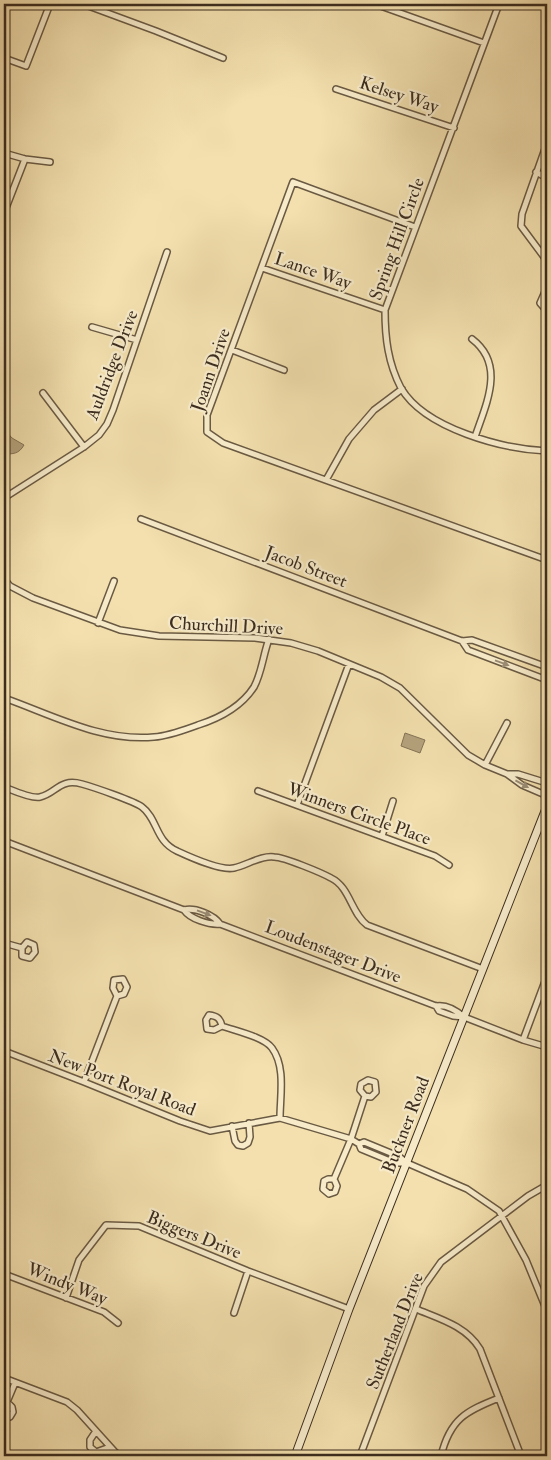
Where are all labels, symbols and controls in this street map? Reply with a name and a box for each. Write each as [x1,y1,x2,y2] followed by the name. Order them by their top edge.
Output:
[357,71,442,119] street label: Kelsey Way
[364,174,430,303] street label: Spring Hill Circle
[271,247,356,295] street label: Lance Way
[80,306,144,424] street label: Auldridge Drive
[186,325,236,416] street label: Joann Drive
[261,540,350,593] street label: Jacob Street
[168,612,284,640] street label: Churchill Drive
[495,660,510,667] one-way arrow
[283,777,434,851] street label: Winners Circle Place
[515,780,530,788] one-way arrow
[197,909,212,917] one-way arrow
[262,915,405,989] street label: Loudenstager Drive
[45,1044,199,1122] street label: New Port Royal Road
[377,1073,435,1177] street label: Buckner Road
[144,1206,245,1264] street label: Biggers Drive
[22,1257,112,1311] street label: Windy Way
[361,1269,429,1393] street label: Sutherland Drive

